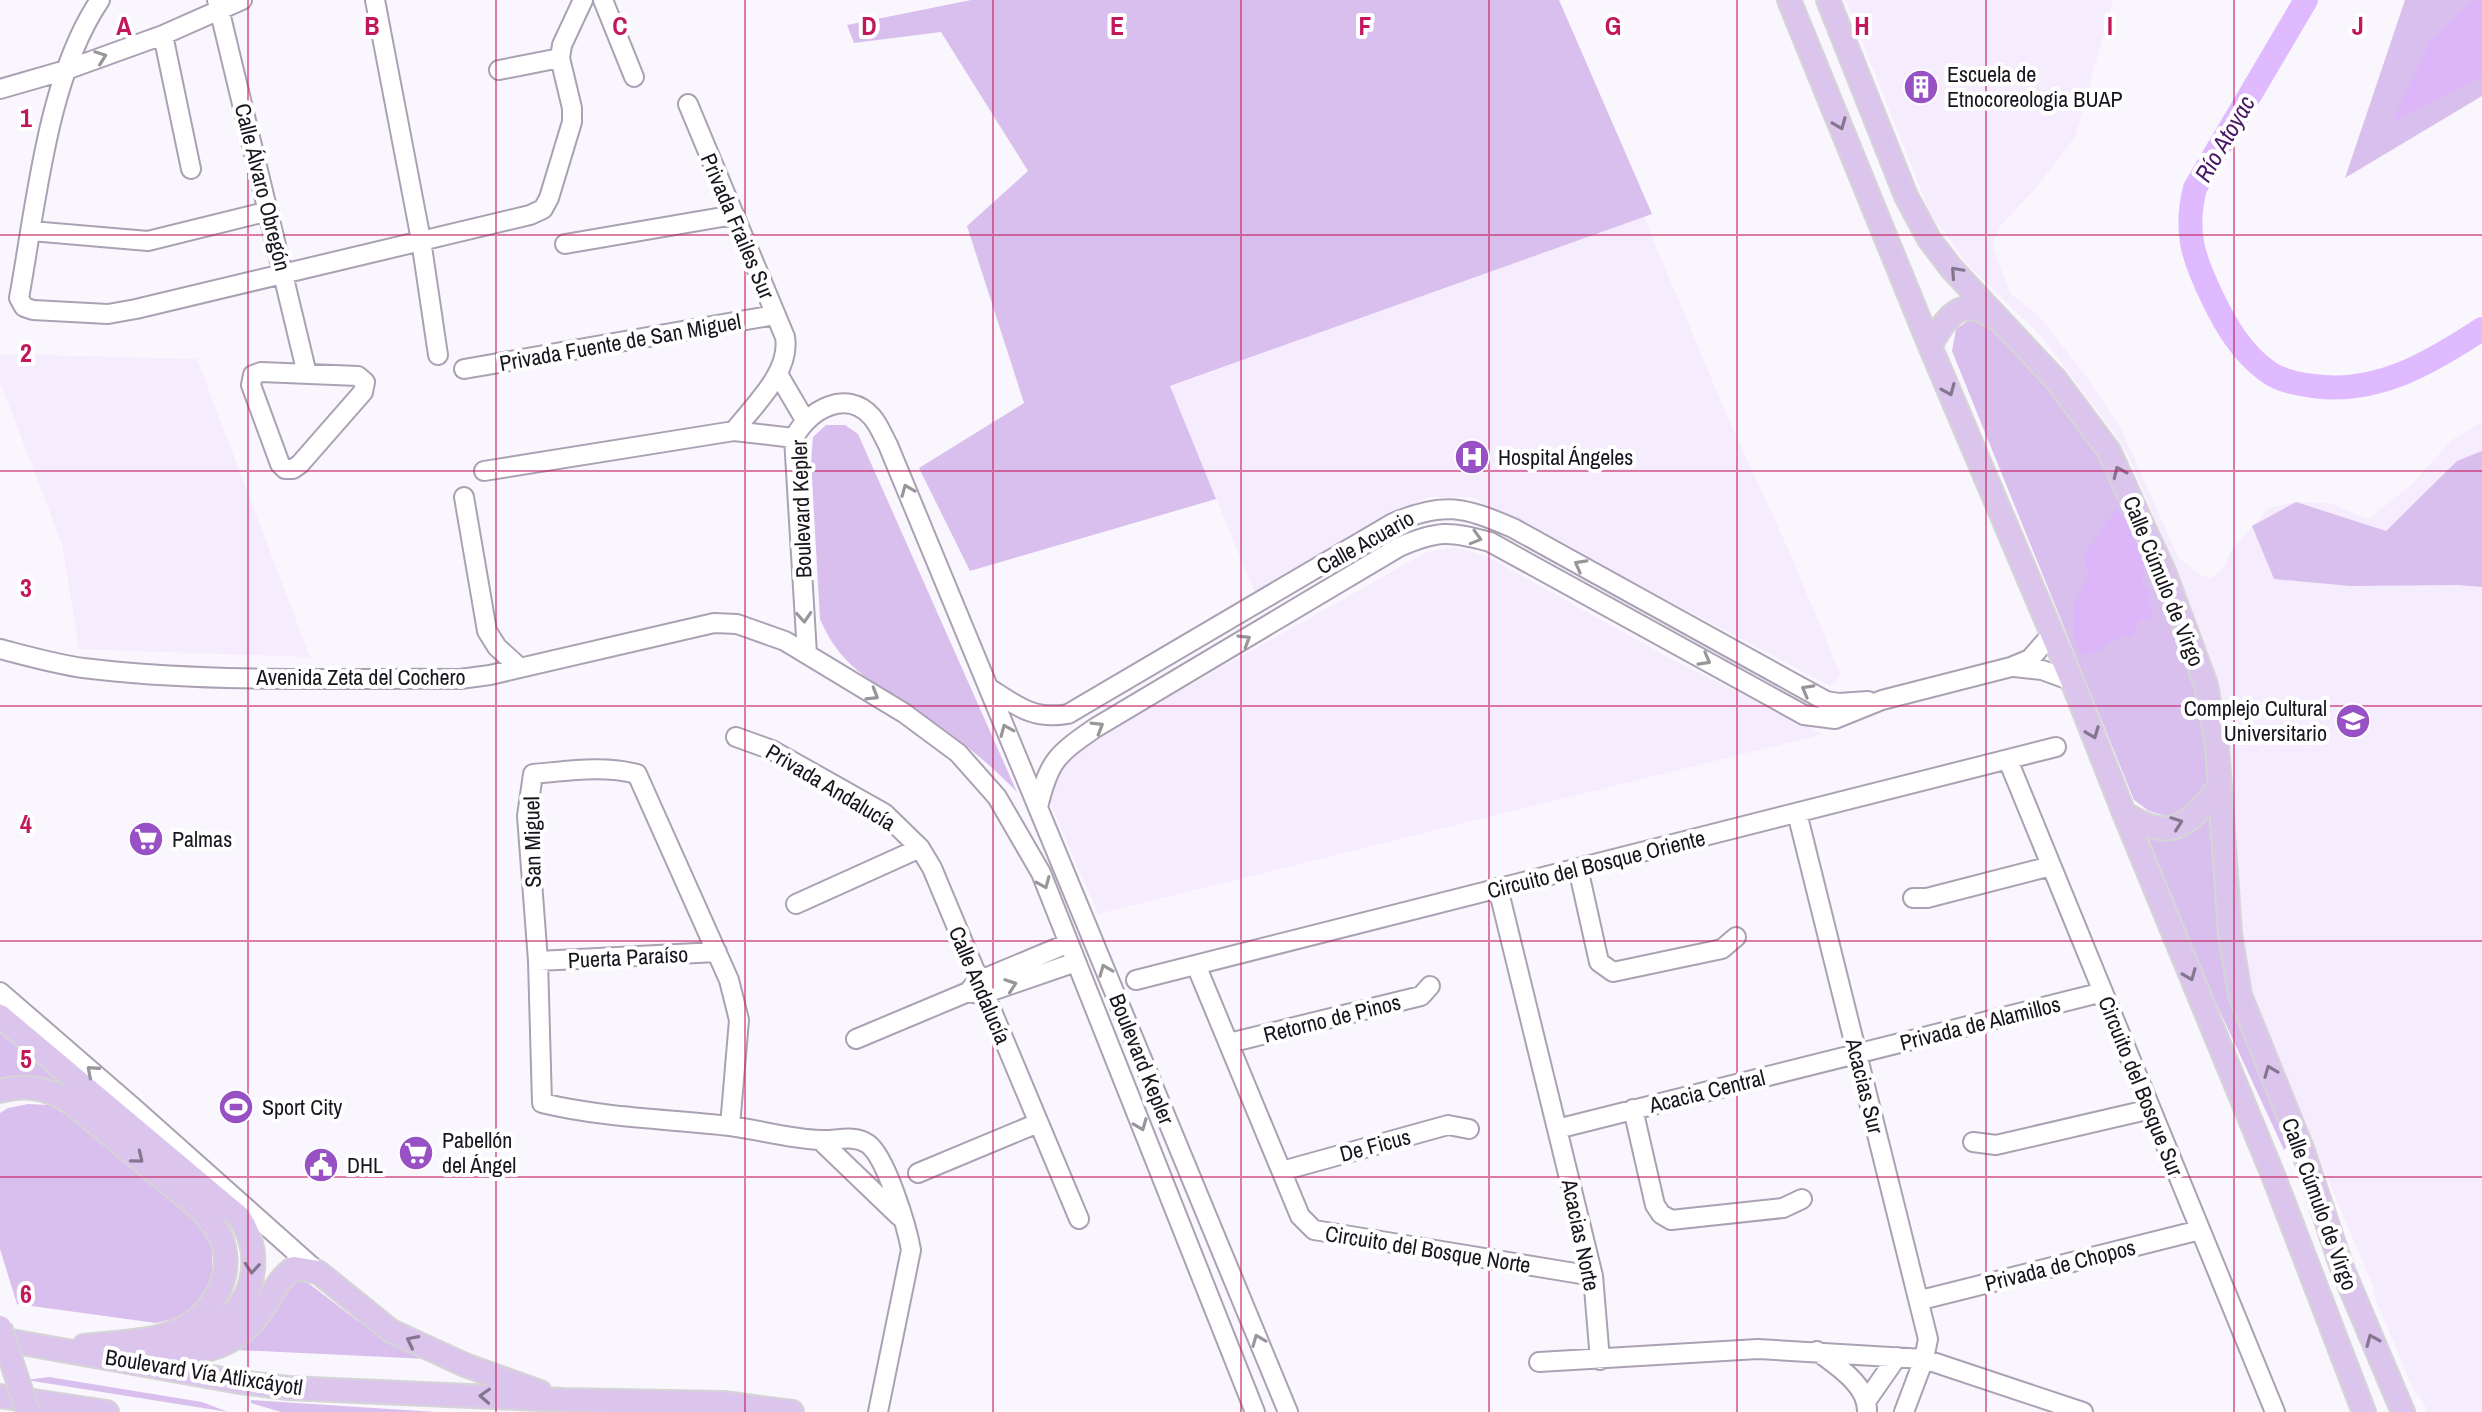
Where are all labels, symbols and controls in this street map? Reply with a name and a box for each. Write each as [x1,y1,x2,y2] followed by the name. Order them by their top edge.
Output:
[116,8,132,43] text: A
[364,8,380,43] text: B
[612,8,628,43] text: C
[861,8,877,43] text: D
[1110,8,1124,43] text: E
[1358,8,1372,43] text: F
[1605,8,1621,43] text: G
[1854,8,1870,43] text: H
[2107,8,2113,43] text: I
[2352,8,2364,43] text: J
[93,51,107,67] one-way arrow
[1947,59,2123,114] place label: Escuela de Etnocoreologia BUAP
[1902,68,1940,106] building icon: Escuela de Etnocoreologia BUAP
[2187,89,2262,188] water label: Río Atoyac
[20,100,32,135] text: 1
[228,100,298,274] street label: Calle Álvaro Obregón
[1830,116,1847,130] one-way arrow
[694,149,782,303] street label: Privada Frailes Sur
[1951,266,1965,281] one-way arrow
[497,306,743,378] street label: Privada Fuente de San Miguel
[20,335,32,370] text: 2
[1939,382,1955,397] one-way arrow
[1453,438,1491,476] hospital icon: Hospital Ángeles
[784,439,818,579] street label: Boulevard Kepler
[1498,442,1633,472] place label: Hospital Ángeles
[2113,466,2129,481] one-way arrow
[900,484,916,498] one-way arrow
[2116,491,2212,671] street label: Calle Cúmulo de Virgo
[1311,503,1419,581] street label: Calle Acuario
[1468,529,1482,545] one-way arrow
[1573,559,1588,574] one-way arrow
[20,570,32,605] text: 3
[796,611,813,624] one-way arrow
[1236,634,1251,650] one-way arrow
[1697,651,1711,666] one-way arrow
[255,662,466,692] street label: Avenida Zeta del Cochero
[1802,684,1816,700] one-way arrow
[864,685,879,701] one-way arrow
[2184,693,2327,748] place label: Complejo Cultural Universitario
[2334,702,2372,740] school or university icon: Complejo Cultural Universitario
[1089,721,1104,736] one-way arrow
[999,724,1016,738] one-way arrow
[2083,725,2100,739] one-way arrow
[761,736,901,838] street label: Privada Andalucía
[516,796,548,888] street label: San Miguel
[20,806,32,841] text: 4
[2170,817,2184,833] one-way arrow
[127,820,165,858] supermarket icon: Palmas
[1484,822,1708,906] street label: Circuito del Bosque Oriente
[172,824,232,854] place label: Palmas
[1035,875,1051,889] one-way arrow
[942,921,1018,1049] street label: Calle Andalucía
[567,939,689,975] street label: Puerta Paraíso
[1099,964,1115,978] one-way arrow
[2180,967,2196,981] one-way arrow
[1004,978,1018,994] one-way arrow
[1260,986,1404,1050] street label: Retorno de Pinos
[1102,989,1182,1129] street label: Boulevard Kepler
[1897,989,2063,1057] street label: Privada de Alamillos
[2091,992,2191,1180] street label: Circuito del Bosque Sur
[1838,1034,1891,1137] street label: Acacias Sur
[20,1041,32,1076] text: 5
[1645,1062,1768,1120] street label: Acacia Central
[2264,1065,2280,1079] one-way arrow
[87,1067,102,1081] one-way arrow
[217,1088,255,1126] sports icon: Sport City
[262,1092,342,1122] place label: Sport City
[2275,1114,2365,1294] street label: Calle Cúmulo de Virgo
[1131,1117,1148,1131] one-way arrow
[1336,1121,1414,1169] street label: De Ficus
[442,1125,516,1180] place label: Pabellón del Ángel
[397,1134,435,1172] supermarket icon: Pabellón del Ángel
[302,1146,340,1184] public building icon: DHL
[129,1148,143,1163] one-way arrow
[347,1150,383,1180] place label: DHL
[1554,1175,1607,1294] street label: Acacias Norte
[1323,1218,1533,1280] street label: Circuito del Bosque Norte
[1981,1232,2139,1298] street label: Privada de Chopos
[244,1262,261,1275] one-way arrow
[20,1276,32,1311] text: 6
[1251,1334,1268,1348] one-way arrow
[2366,1334,2382,1348] one-way arrow
[406,1335,420,1351] one-way arrow
[103,1342,305,1402] street label: Boulevard Vía Atlixcáyotl
[478,1388,491,1405] one-way arrow

